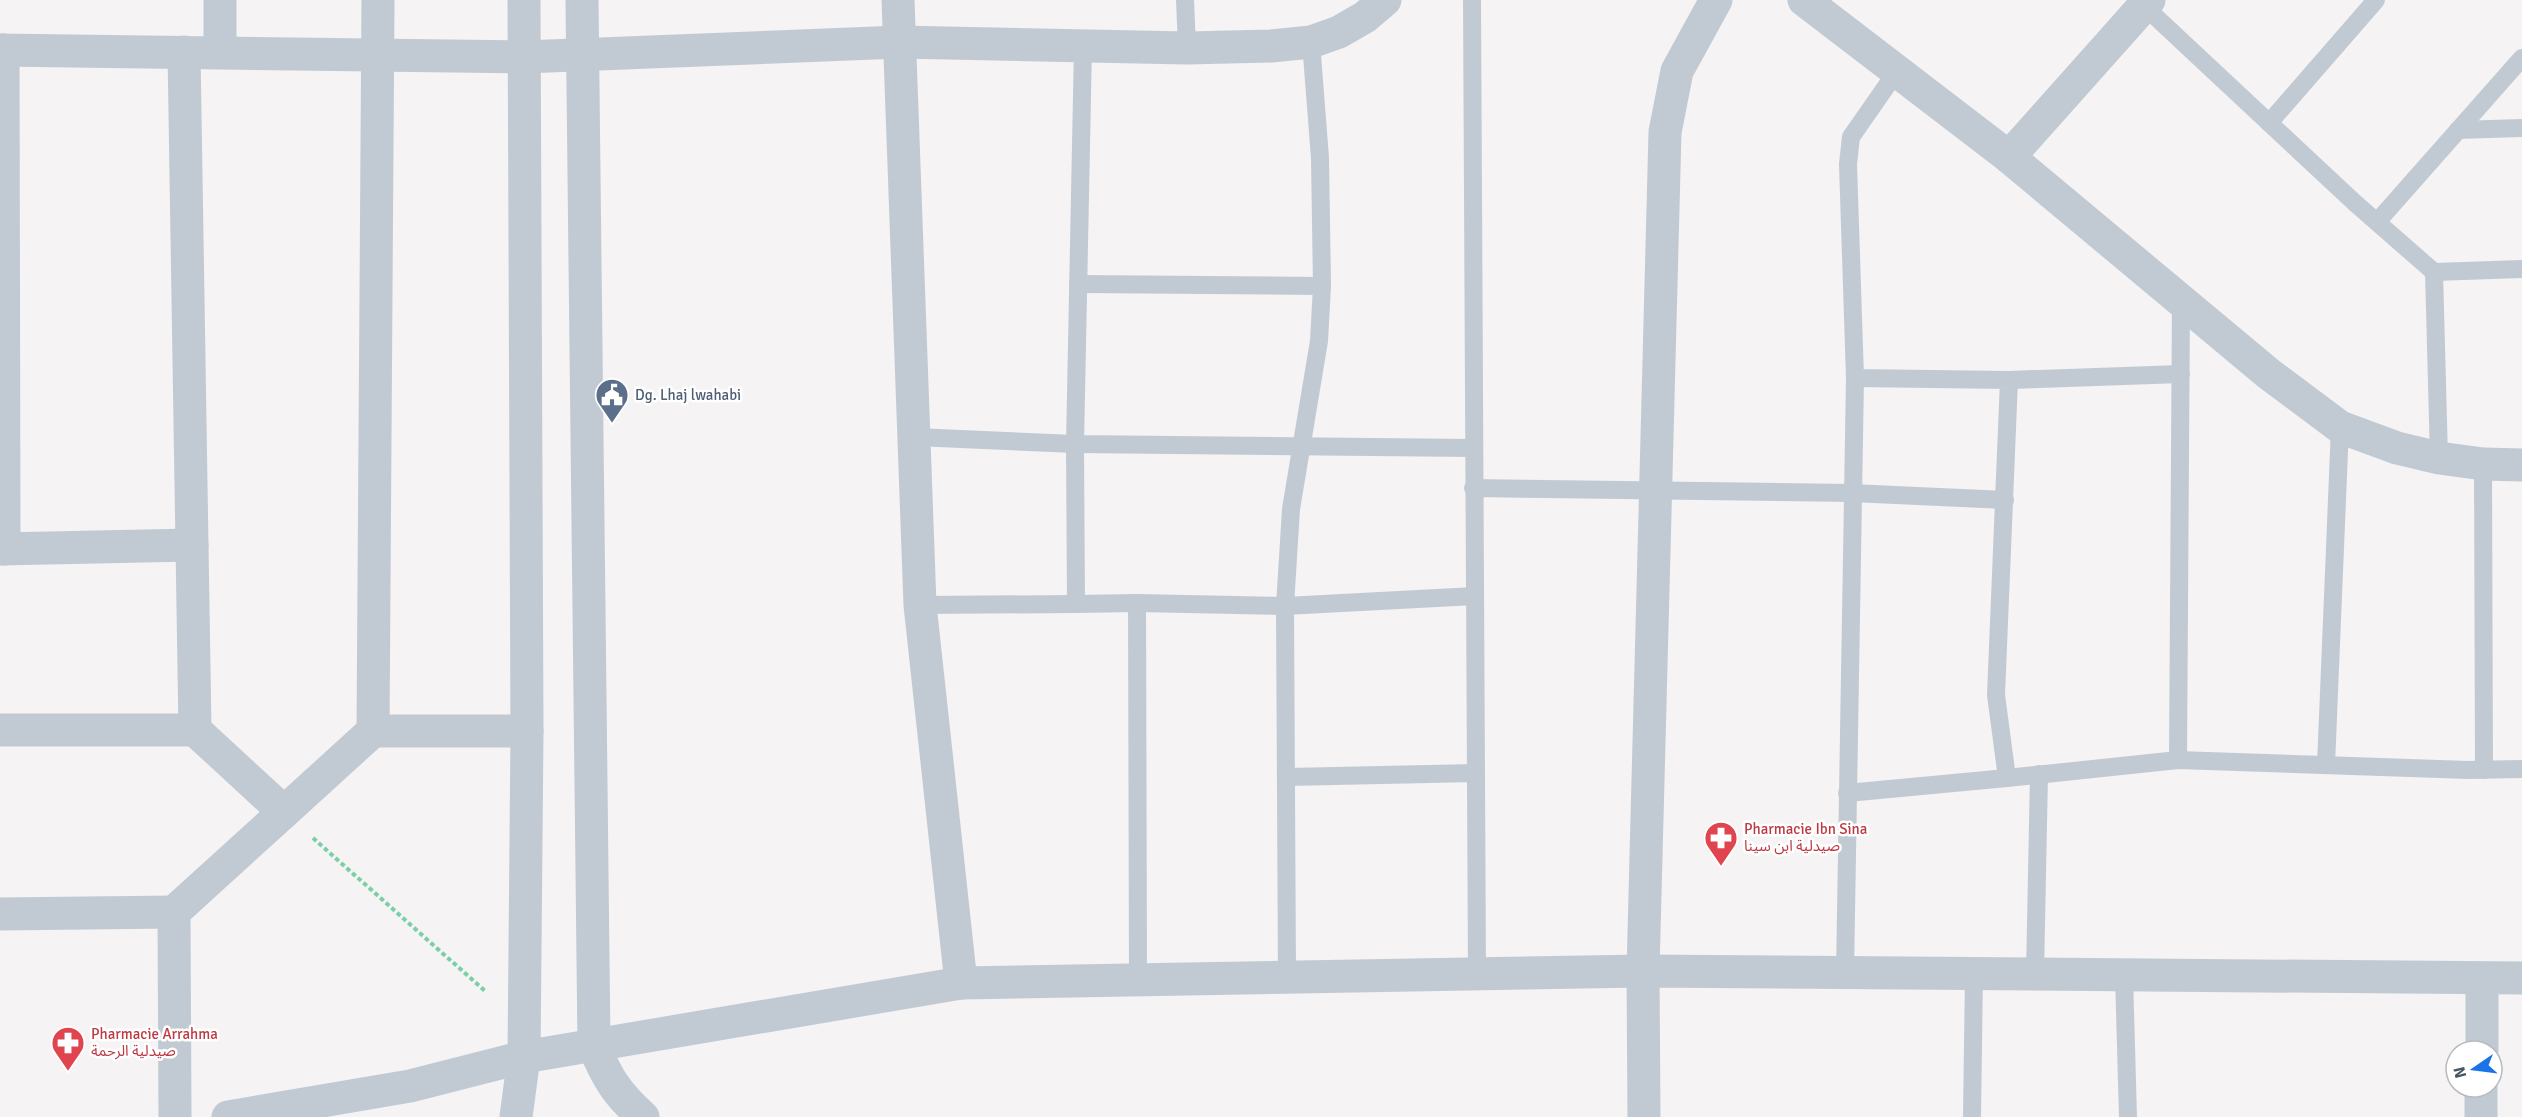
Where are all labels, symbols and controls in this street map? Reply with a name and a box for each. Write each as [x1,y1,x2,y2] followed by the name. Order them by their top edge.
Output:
[594,377,630,424] public building icon: Dg. Lhaj lwahabi
[635,386,741,404] place label: Dg. Lhaj lwahabi
[1703,820,1739,867] pharmacy icon: Pharmacie Ibn Sina صيدلية ابن سينا
[1744,820,1867,855] place label: Pharmacie Ibn Sina صيدلية ابن سينا
[50,1025,86,1072] pharmacy icon: Pharmacie Arrahma صيدلية الرحمة
[91,1025,218,1060] place label: Pharmacie Arrahma صيدلية الرحمة
[2444,1039,2504,1099] north arrow
[2449,1065,2471,1080] text: N

